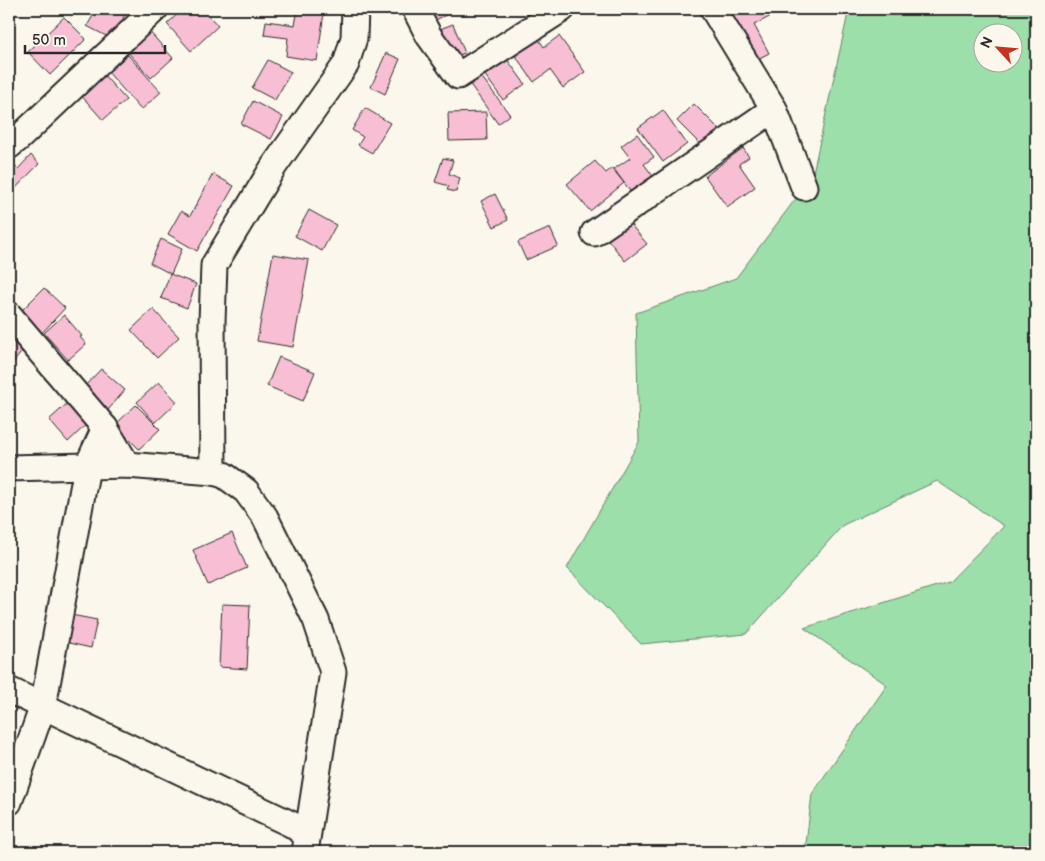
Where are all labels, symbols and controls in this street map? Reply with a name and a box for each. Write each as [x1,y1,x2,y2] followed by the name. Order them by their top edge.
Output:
[25,22,165,54] scale bar
[972,22,1022,72] north arrow
[32,31,66,50] text: 50 m
[977,34,997,51] text: N

